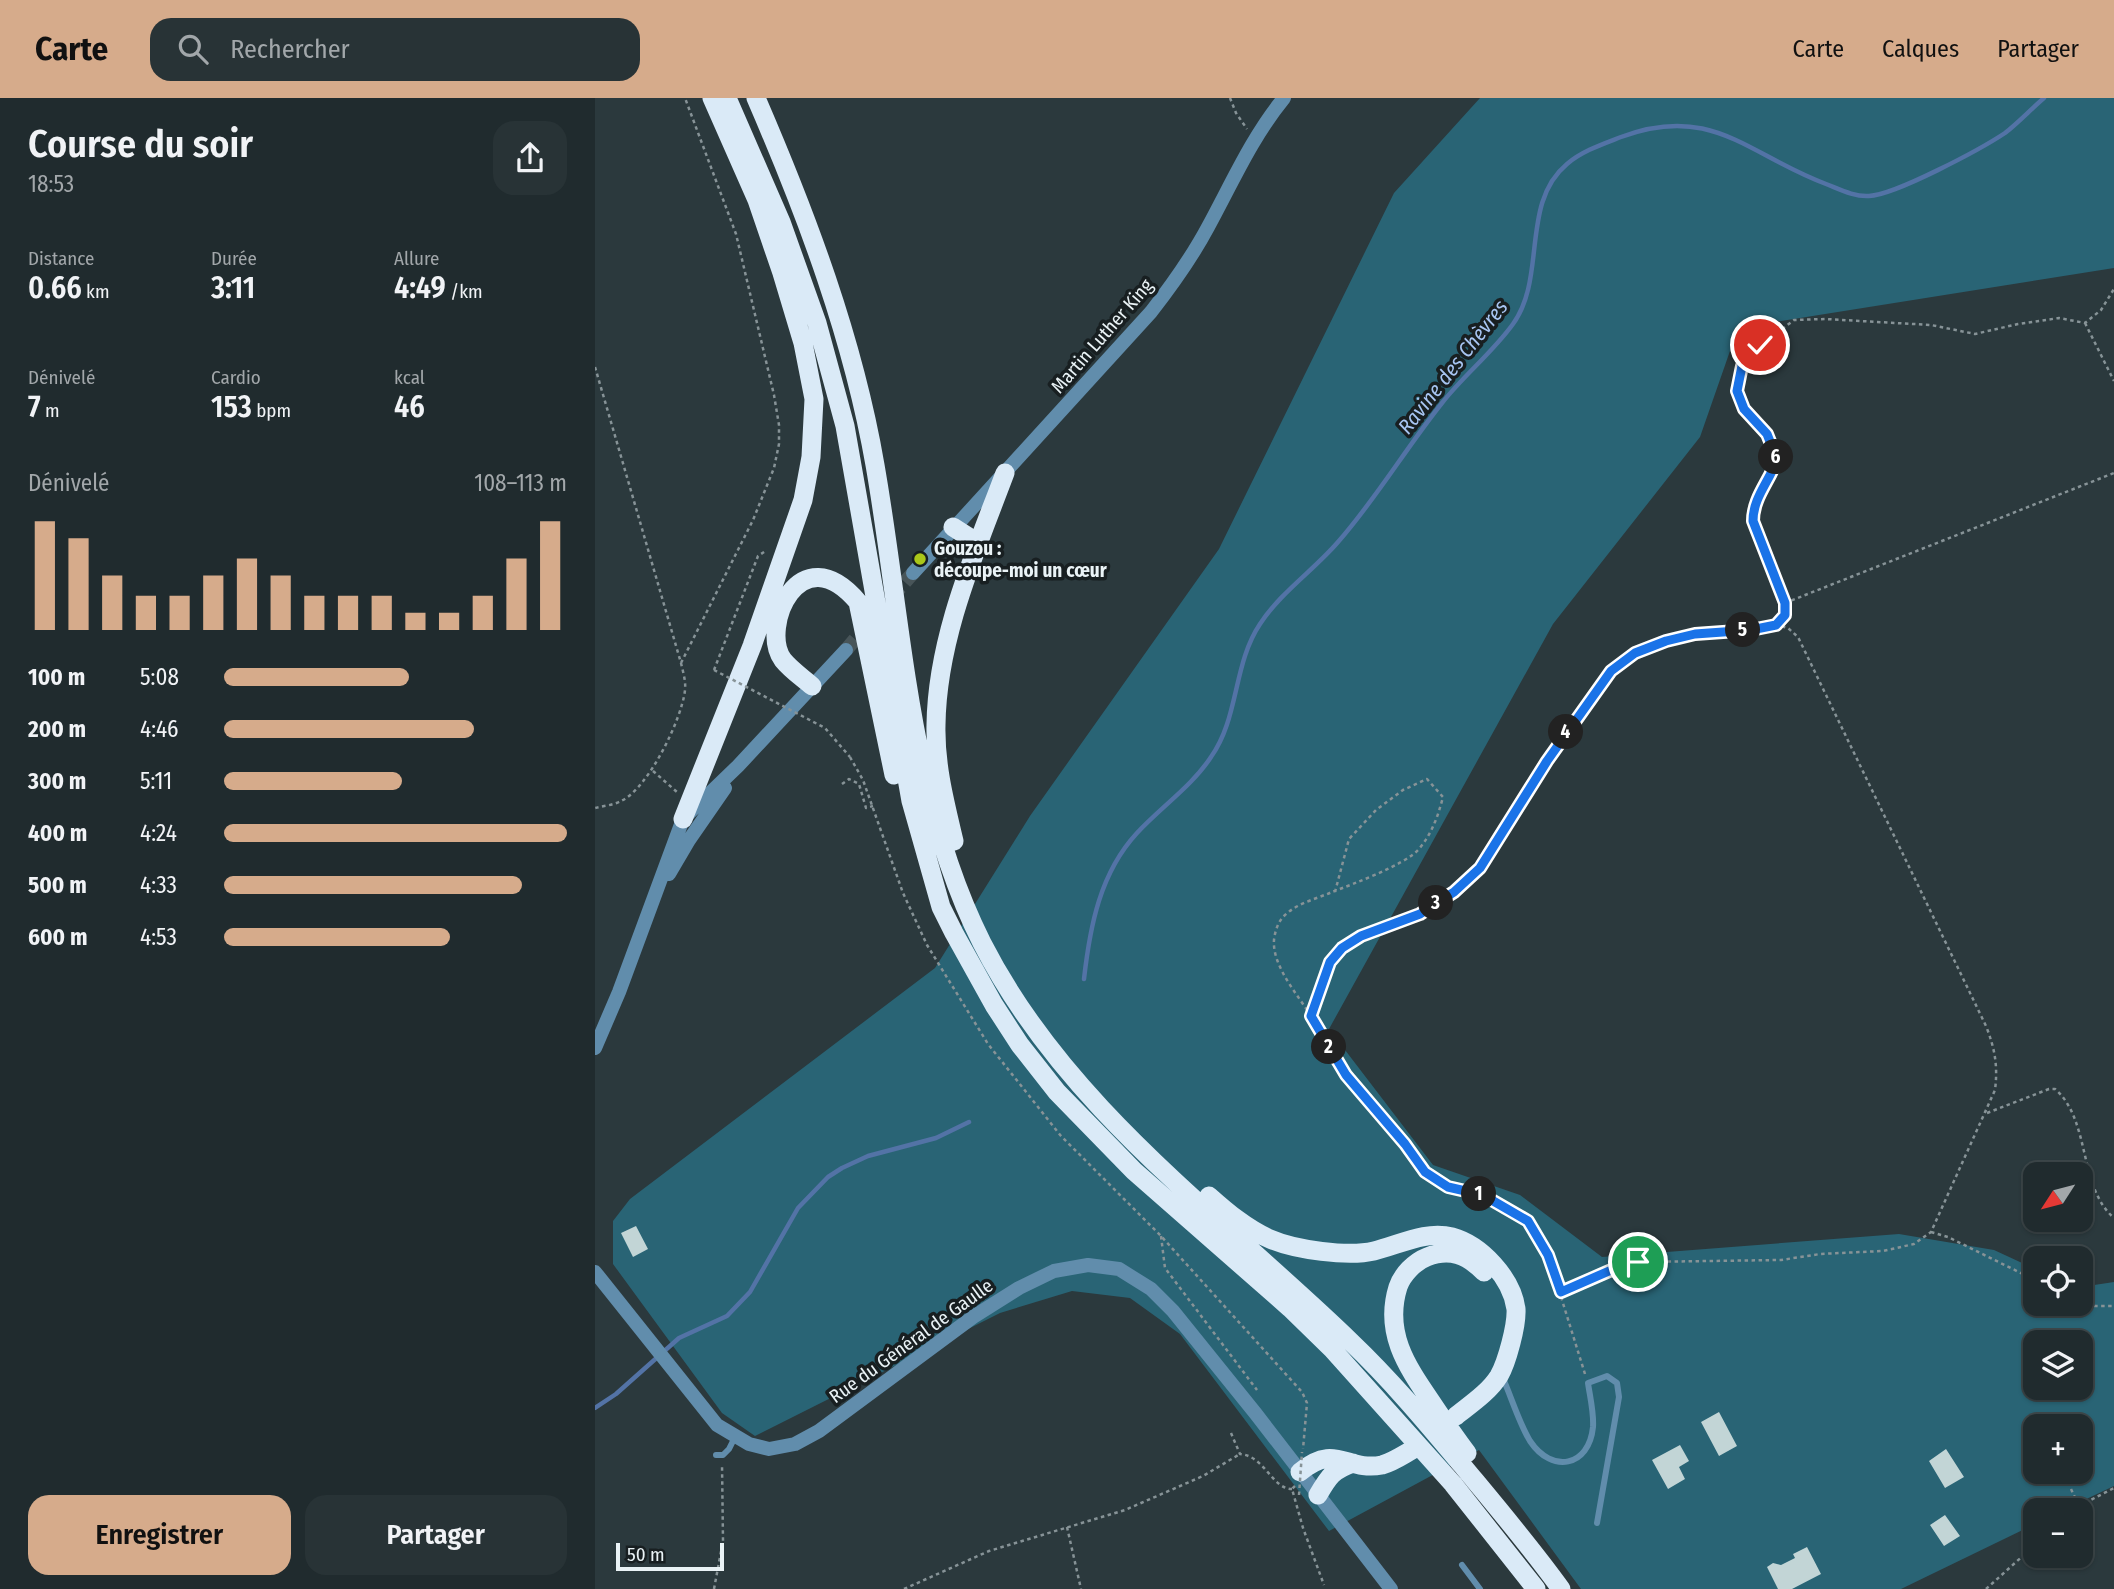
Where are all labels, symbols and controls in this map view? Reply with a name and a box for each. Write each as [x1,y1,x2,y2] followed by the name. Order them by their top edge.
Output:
[150,18,640,81] search box
[35,29,108,69] text: Carte
[174,30,212,68] icon: search
[230,34,350,65] text: Rechercher
[1793,35,1844,63] text: Carte
[1882,35,1959,63] text: Calques
[1997,35,2079,63] text: Partager
[28,121,253,167] text: Course du soir
[493,121,567,195] button: share
[28,170,74,198] text: 18:53
[28,247,95,270] text: Distance
[211,247,257,270] text: Durée
[394,247,439,270] text: Allure
[28,270,82,306] text: 0.66
[211,270,255,306] text: 3:11
[394,270,446,306] text: 4:49
[1046,274,1158,398] street label: Martin Luther King
[82,280,110,303] text: km
[446,280,483,303] text: /km
[1393,295,1514,439] water label: Ravine des Chèvres
[1730,315,1790,375] pin
[1741,326,1779,364] icon: check
[28,366,95,389] text: Dénivelé
[211,366,261,389] text: Cardio
[394,366,425,389] text: kcal
[28,389,41,425] text: 7
[211,389,252,425] text: 153
[394,389,425,425] text: 46
[41,399,60,422] text: m
[252,399,291,422] text: bpm
[1759,440,1793,474] pin: 6
[1771,445,1780,468] text: 6
[28,469,109,497] text: Dénivelé
[474,469,567,497] text: 108–113 m
[934,537,1108,582] place label: Gouzou : découpe-moi un cœur
[912,551,928,567] marker: Gouzou : découpe-moi un cœur
[1725,612,1761,648] pin: 5
[1738,618,1747,641] text: 5
[28,663,85,691] text: 100 m
[140,663,179,691] text: 5:08
[1549,714,1583,750] pin: 4
[28,715,86,743] text: 200 m
[140,715,178,743] text: 4:46
[1561,720,1570,743] text: 4
[28,767,86,795] text: 300 m
[140,767,172,795] text: 5:11
[28,819,87,847] text: 400 m
[140,819,177,847] text: 4:24
[28,871,87,899] text: 500 m
[140,871,177,899] text: 4:33
[1419,886,1453,920] pin: 3
[1431,891,1440,914] text: 3
[28,923,87,951] text: 600 m
[140,923,177,951] text: 4:53
[1311,1030,1347,1065] pin: 2
[1324,1035,1333,1058] text: 2
[2023,1162,2093,1232] north arrow
[2023,1162,2093,1568] map controls
[1461,1176,1497,1212] pin: 1
[1474,1182,1483,1205] text: 1
[1608,1232,1668,1292] pin
[1619,1243,1657,1281] icon: arrive
[2023,1246,2093,1316] button: locate
[825,1274,997,1408] street label: Rue du Général de Gaulle
[2023,1330,2093,1400] button: layers
[2023,1414,2093,1484] button: +
[28,1495,291,1575] button: Enregistrer
[305,1495,567,1575] button: Partager
[2023,1498,2093,1568] button: −
[616,1540,725,1572] scale bar
[627,1543,665,1566] text: 50 m

